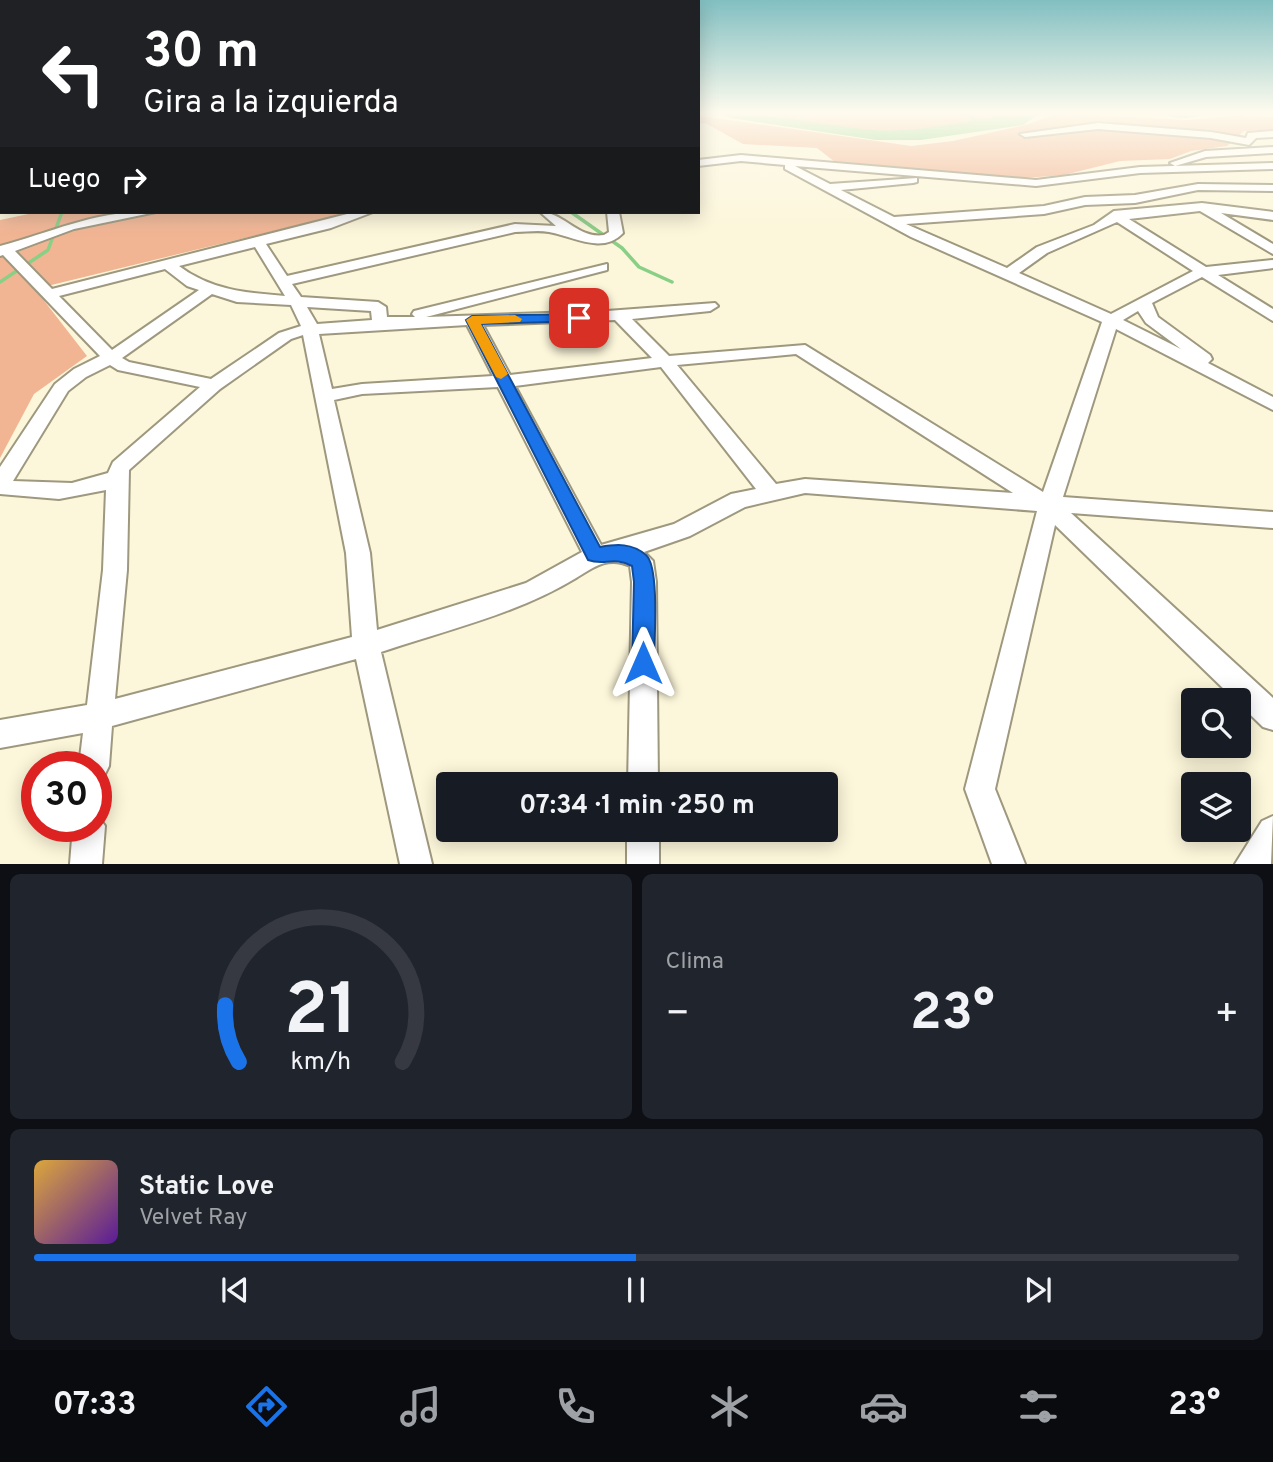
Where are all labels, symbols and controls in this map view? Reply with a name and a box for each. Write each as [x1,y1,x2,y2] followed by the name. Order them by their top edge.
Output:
[143,23,259,85] text: 30 m
[28,28,119,119] icon: left
[143,84,399,124] text: Gira a la izquierda
[115,161,153,199] icon: right
[28,164,101,197] text: Luego
[549,288,609,348] pin
[560,299,598,337] icon: arrive
[606,626,680,700] position arrow
[1181,688,1251,842] map controls
[1181,688,1251,758] button: search
[21,751,112,842] speed limit sign: 30
[1181,772,1251,842] button: layers
[519,790,755,823] text: 07:34 · 1 min · 250 m
[666,948,724,977] text: Clima
[284,969,358,1061] text: 21
[910,982,995,1048] text: 23°
[666,991,690,1040] text: −
[1214,991,1239,1040] text: +
[290,1047,351,1079] text: km/h
[139,1171,274,1204] text: Static Love
[139,1204,247,1233] text: Velvet Ray
[216,1271,254,1309] icon: previous
[617,1271,655,1309] icon: pause
[1019,1271,1057,1309] icon: next
[242,1382,291,1431] icon: directions
[396,1382,445,1431] icon: music
[551,1382,600,1431] icon: phone
[705,1382,754,1431] icon: climate
[859,1382,908,1431] icon: car
[1014,1382,1063,1431] icon: filters
[53,1386,136,1426] text: 07:33
[1168,1386,1220,1426] text: 23°

